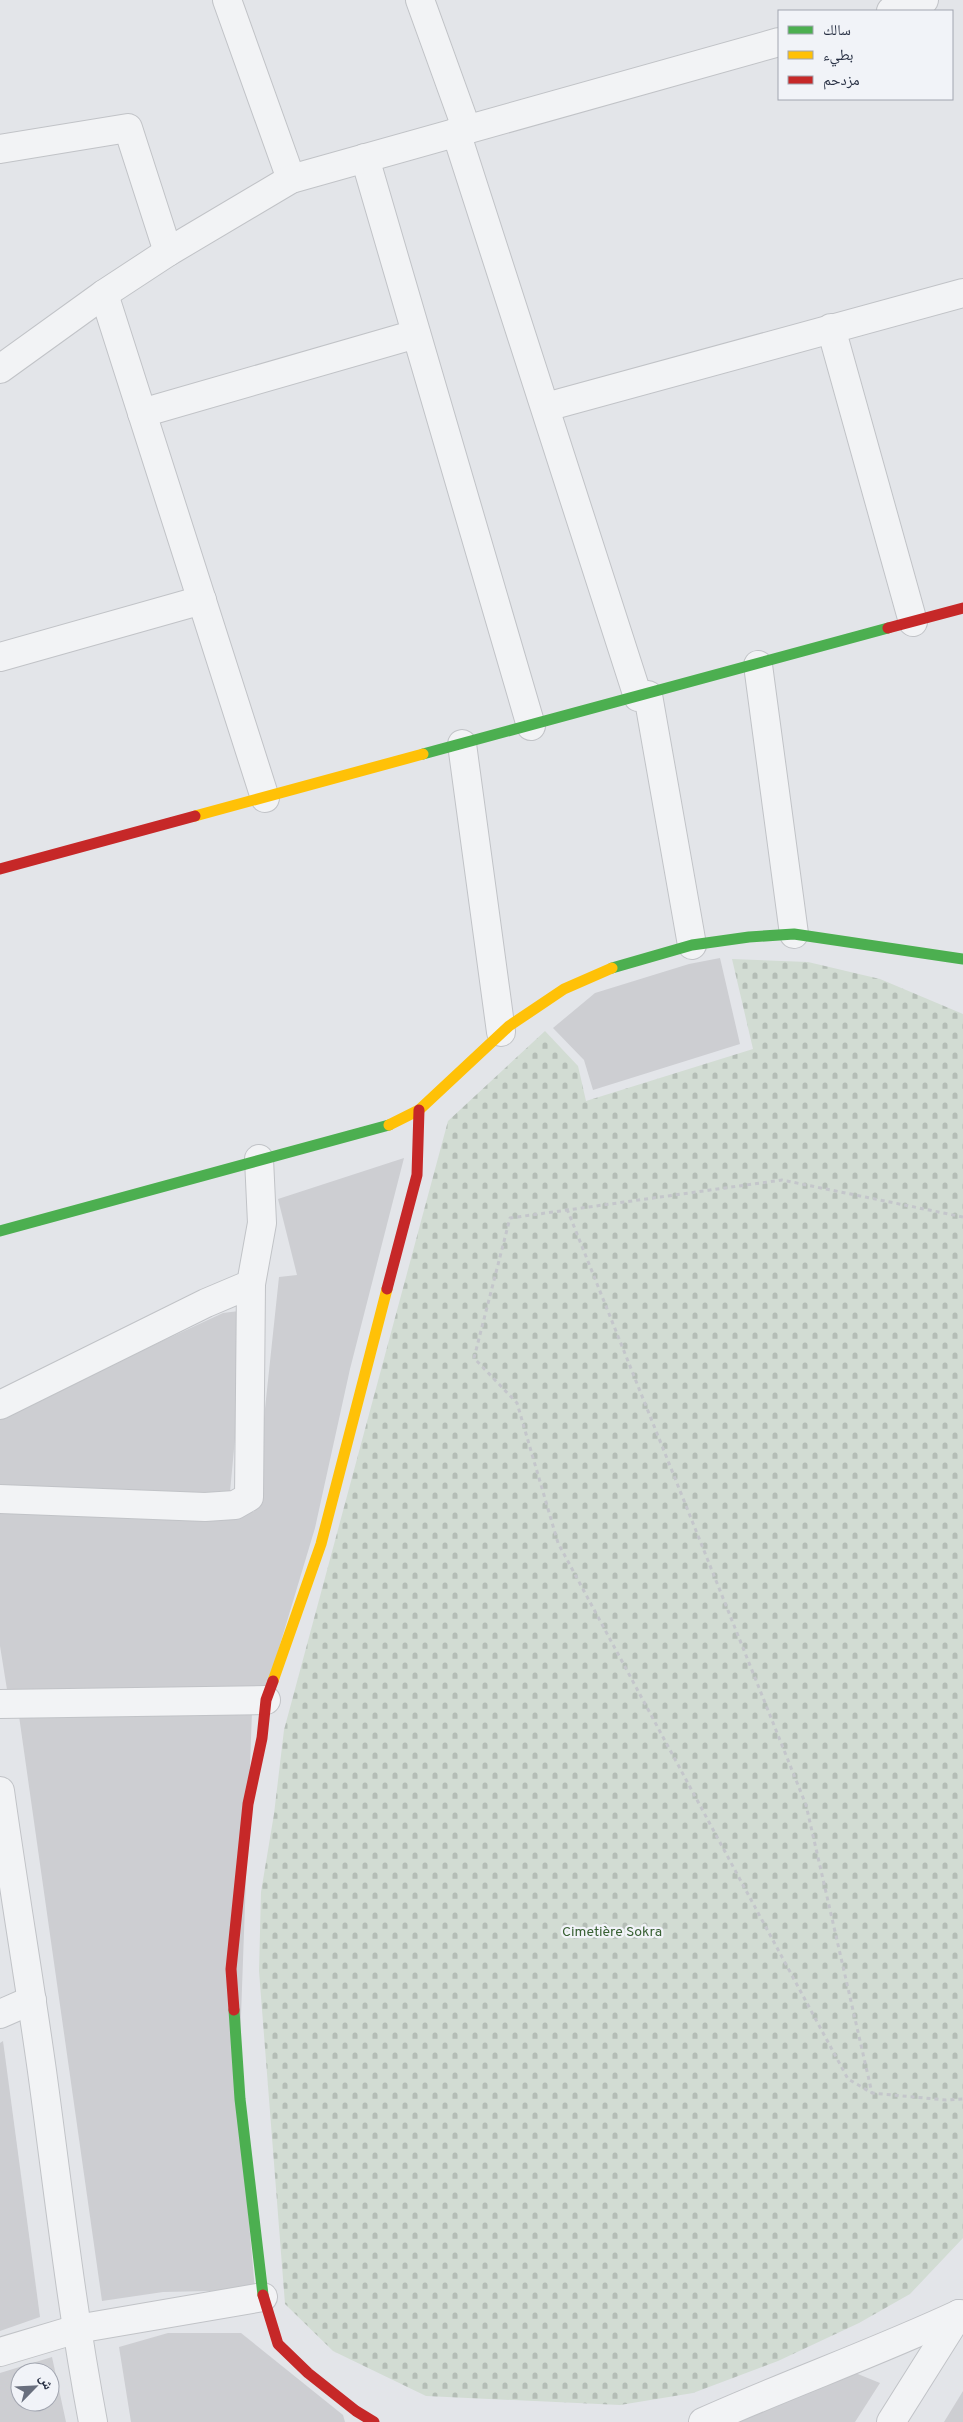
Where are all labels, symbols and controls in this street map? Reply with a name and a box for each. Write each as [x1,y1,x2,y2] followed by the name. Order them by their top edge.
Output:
[778,10,953,100] legend
[823,22,851,41] text: سالك
[823,47,853,67] text: بطيء
[823,72,860,91] text: مزدحم
[562,1924,662,1941] park label: Cimetière Sokra
[10,2362,60,2412] north arrow
[35,2372,56,2393] text: ش

